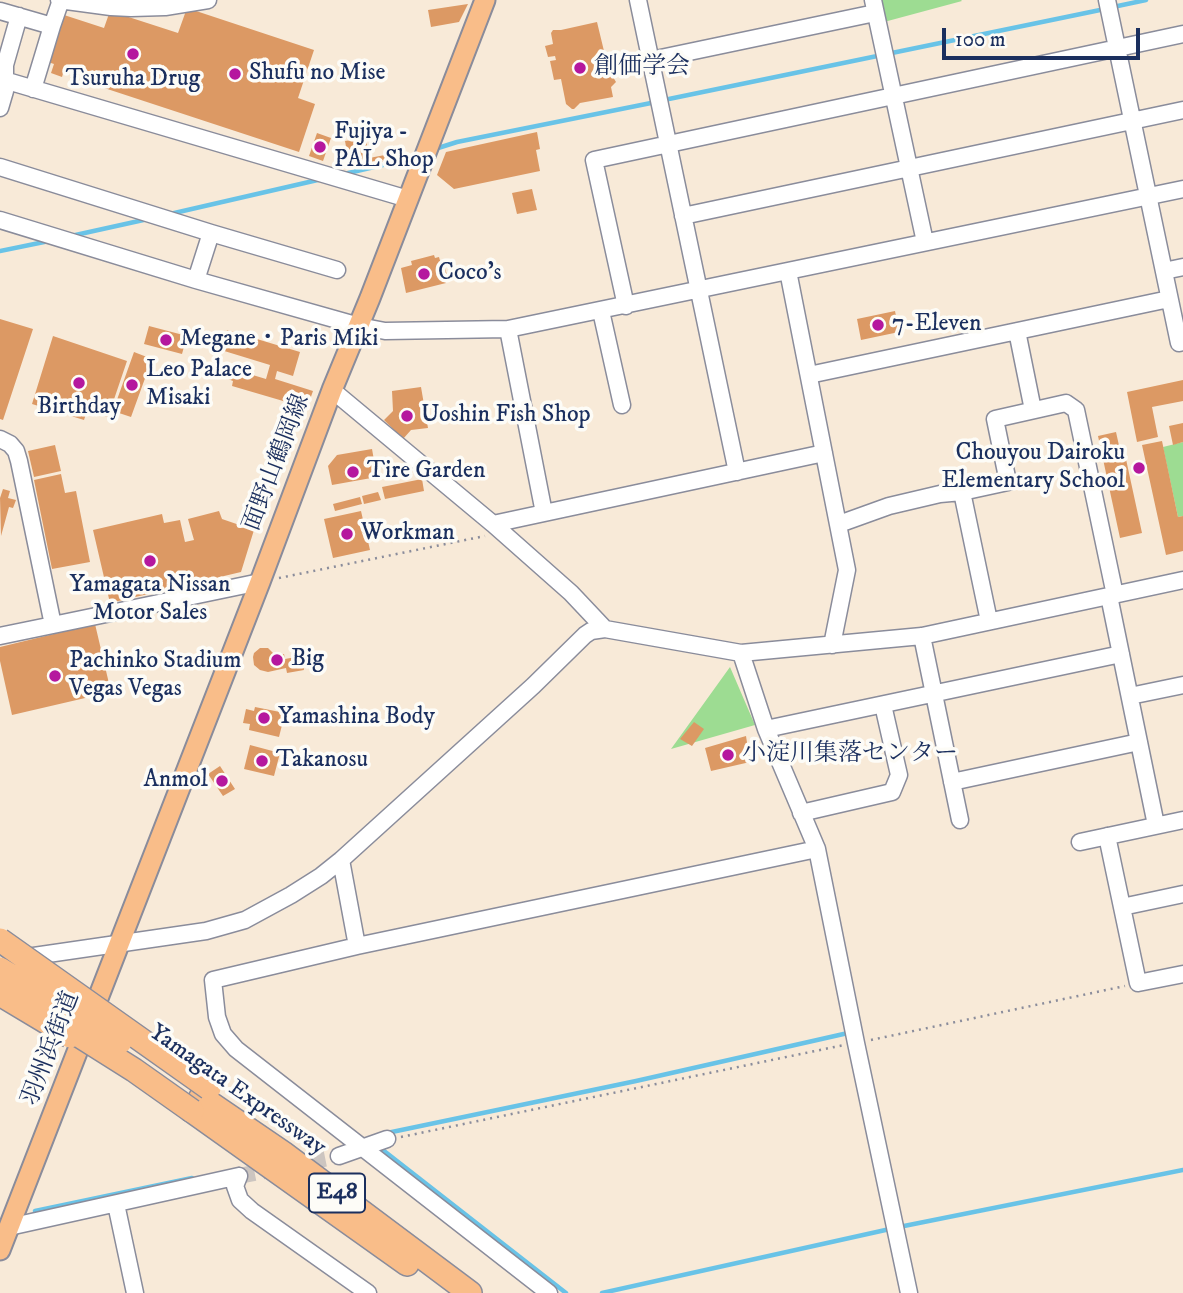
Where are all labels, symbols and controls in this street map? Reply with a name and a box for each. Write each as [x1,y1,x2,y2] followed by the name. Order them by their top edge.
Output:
[945,14,1143,58] scale bar
[955,27,1006,53] text: 100 m
[125,46,141,62] marker: Tsuruha Drug
[594,54,690,82] place label: 創価学会
[249,60,385,88] place label: Shufu no Mise
[572,60,588,76] marker: 創価学会
[66,66,200,94] place label: Tsuruha Drug
[227,66,243,82] marker: Shufu no Mise
[334,119,434,175] place label: Fujiya - PAL Shop
[312,139,328,155] marker: Fujiya - PAL Shop
[438,260,501,288] place label: Coco's
[416,266,432,282] marker: Coco's
[892,311,981,339] place label: 7-Eleven
[870,317,886,333] marker: 7-Eleven
[180,326,378,354] place label: Megane・Paris Miki
[158,332,174,348] marker: Megane・Paris Miki
[146,357,252,413] place label: Leo Palace Misaki
[71,375,87,391] marker: Birthday
[124,377,140,393] marker: Leo Palace Misaki
[239,391,317,535] street label: 面野山鶴岡線
[37,394,121,422] place label: Birthday
[421,402,591,430] place label: Uoshin Fish Shop
[399,408,415,424] marker: Uoshin Fish Shop
[941,440,1125,496] place label: Chouyou Dairoku Elementary School
[367,458,486,486] place label: Tire Garden
[1131,460,1147,476] marker: Chouyou Dairoku Elementary School
[345,464,361,480] marker: Tire Garden
[361,520,455,548] place label: Workman
[339,526,355,542] marker: Workman
[142,553,158,569] marker: Yamagata Nissan Motor Sales
[70,572,230,628] place label: Yamagata Nissan Motor Sales
[291,646,324,674] place label: Big
[69,648,241,704] place label: Pachinko Stadium Vegas Vegas
[269,652,285,668] marker: Big
[47,668,63,684] marker: Pachinko Stadium Vegas Vegas
[278,704,435,732] place label: Yamashina Body
[256,710,272,726] marker: Yamashina Body
[742,741,958,769] place label: 小淀川集落センター
[276,747,368,775] place label: Takanosu
[720,747,736,763] marker: 小淀川集落センター
[254,753,270,769] marker: Takanosu
[143,767,208,795] place label: Anmol
[214,773,230,789] marker: Anmol
[17,988,87,1110] street label: 羽州浜街道
[143,1019,331,1163] street label: Yamagata Expressway
[309,1174,365,1212] road number: E48

